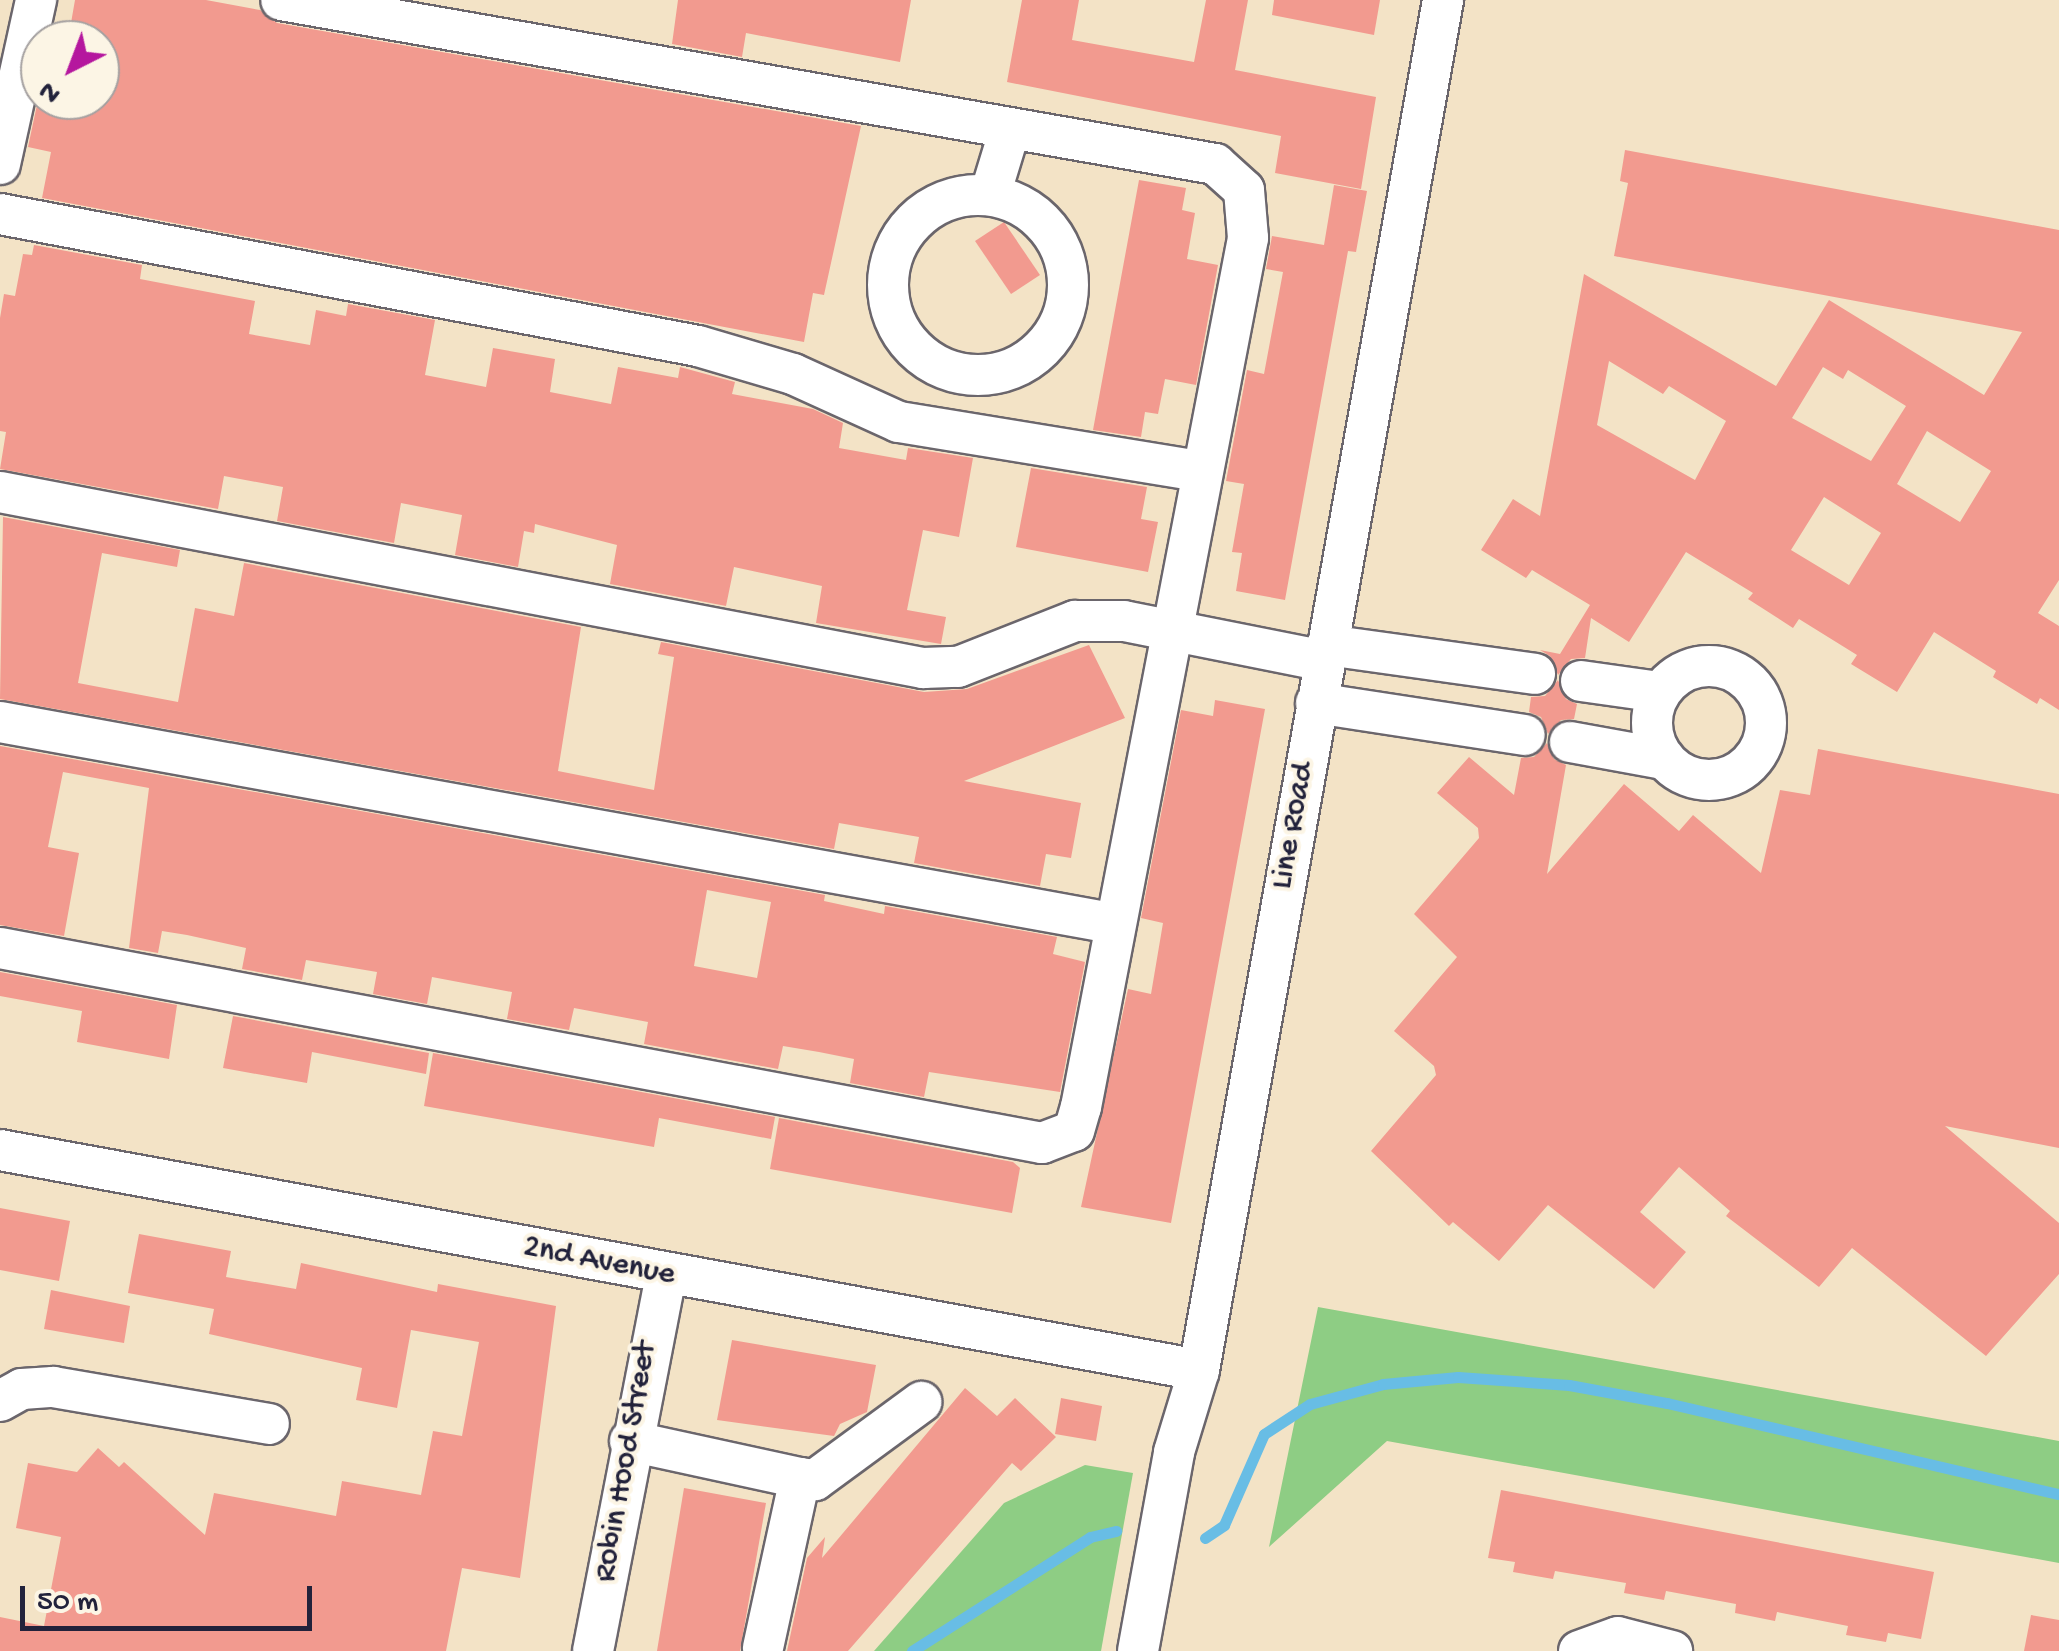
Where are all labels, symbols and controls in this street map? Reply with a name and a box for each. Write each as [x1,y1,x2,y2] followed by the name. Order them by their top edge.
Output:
[20,20,120,120] north arrow
[33,73,69,110] text: N
[1264,760,1324,892] street label: Line Road
[520,1229,678,1295] street label: 2nd Avenue
[587,1339,667,1585] street label: Robin Hood Street
[25,1566,318,1628] scale bar
[37,1586,98,1621] text: 50 m

